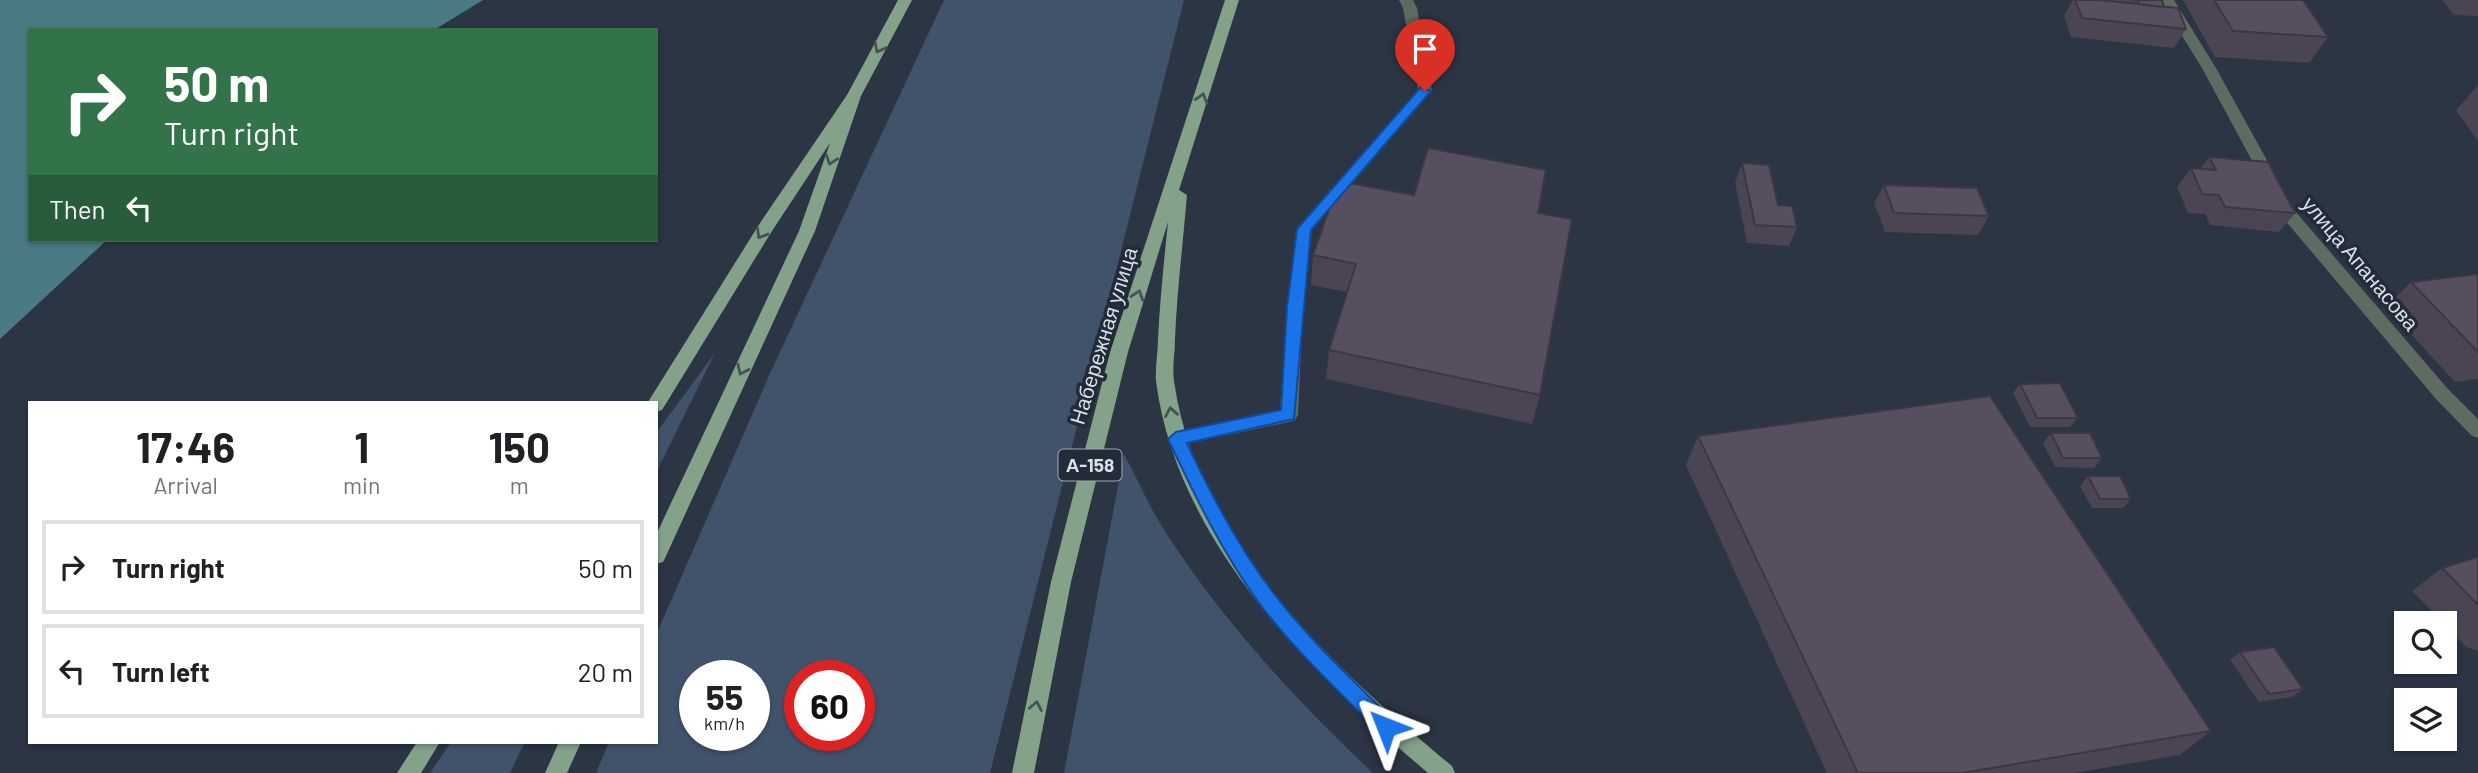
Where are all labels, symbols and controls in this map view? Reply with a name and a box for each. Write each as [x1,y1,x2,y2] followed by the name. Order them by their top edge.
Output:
[1395,19,1455,91] pin
[1406,30,1444,68] icon: arrive
[873,40,887,53] one-way arrow
[164,53,269,112] text: 50 m
[49,56,140,147] icon: right
[1194,93,1208,105] one-way arrow
[164,113,299,151] text: Turn right
[825,154,839,166] one-way arrow
[120,189,158,227] icon: left
[2298,191,2425,335] street label: улица Апанасова
[49,193,106,224] text: Then
[757,227,770,240] one-way arrow
[1064,244,1142,427] street label: Набережная улица
[1130,290,1144,302] one-way arrow
[737,363,751,375] one-way arrow
[1165,406,1180,418] one-way arrow
[136,421,235,471] text: 17:46
[354,421,369,471] text: 1
[488,421,550,471] text: 150
[1058,450,1122,480] road number: А-158
[153,471,218,499] text: Arrival
[343,471,380,499] text: min
[510,471,529,499] text: m
[53,548,91,586] icon: right
[112,552,225,583] text: Turn right
[578,552,633,583] text: 50 m
[2394,611,2457,751] map controls
[2394,611,2457,674] button: search
[53,652,91,690] icon: left
[112,656,210,687] text: Turn left
[578,656,633,687] text: 20 m
[784,660,875,751] speed limit sign: 60
[706,675,743,717] text: 55
[2394,688,2457,751] button: layers
[1349,690,1423,764] position arrow
[1028,700,1043,712] one-way arrow
[704,712,745,734] text: km/h

